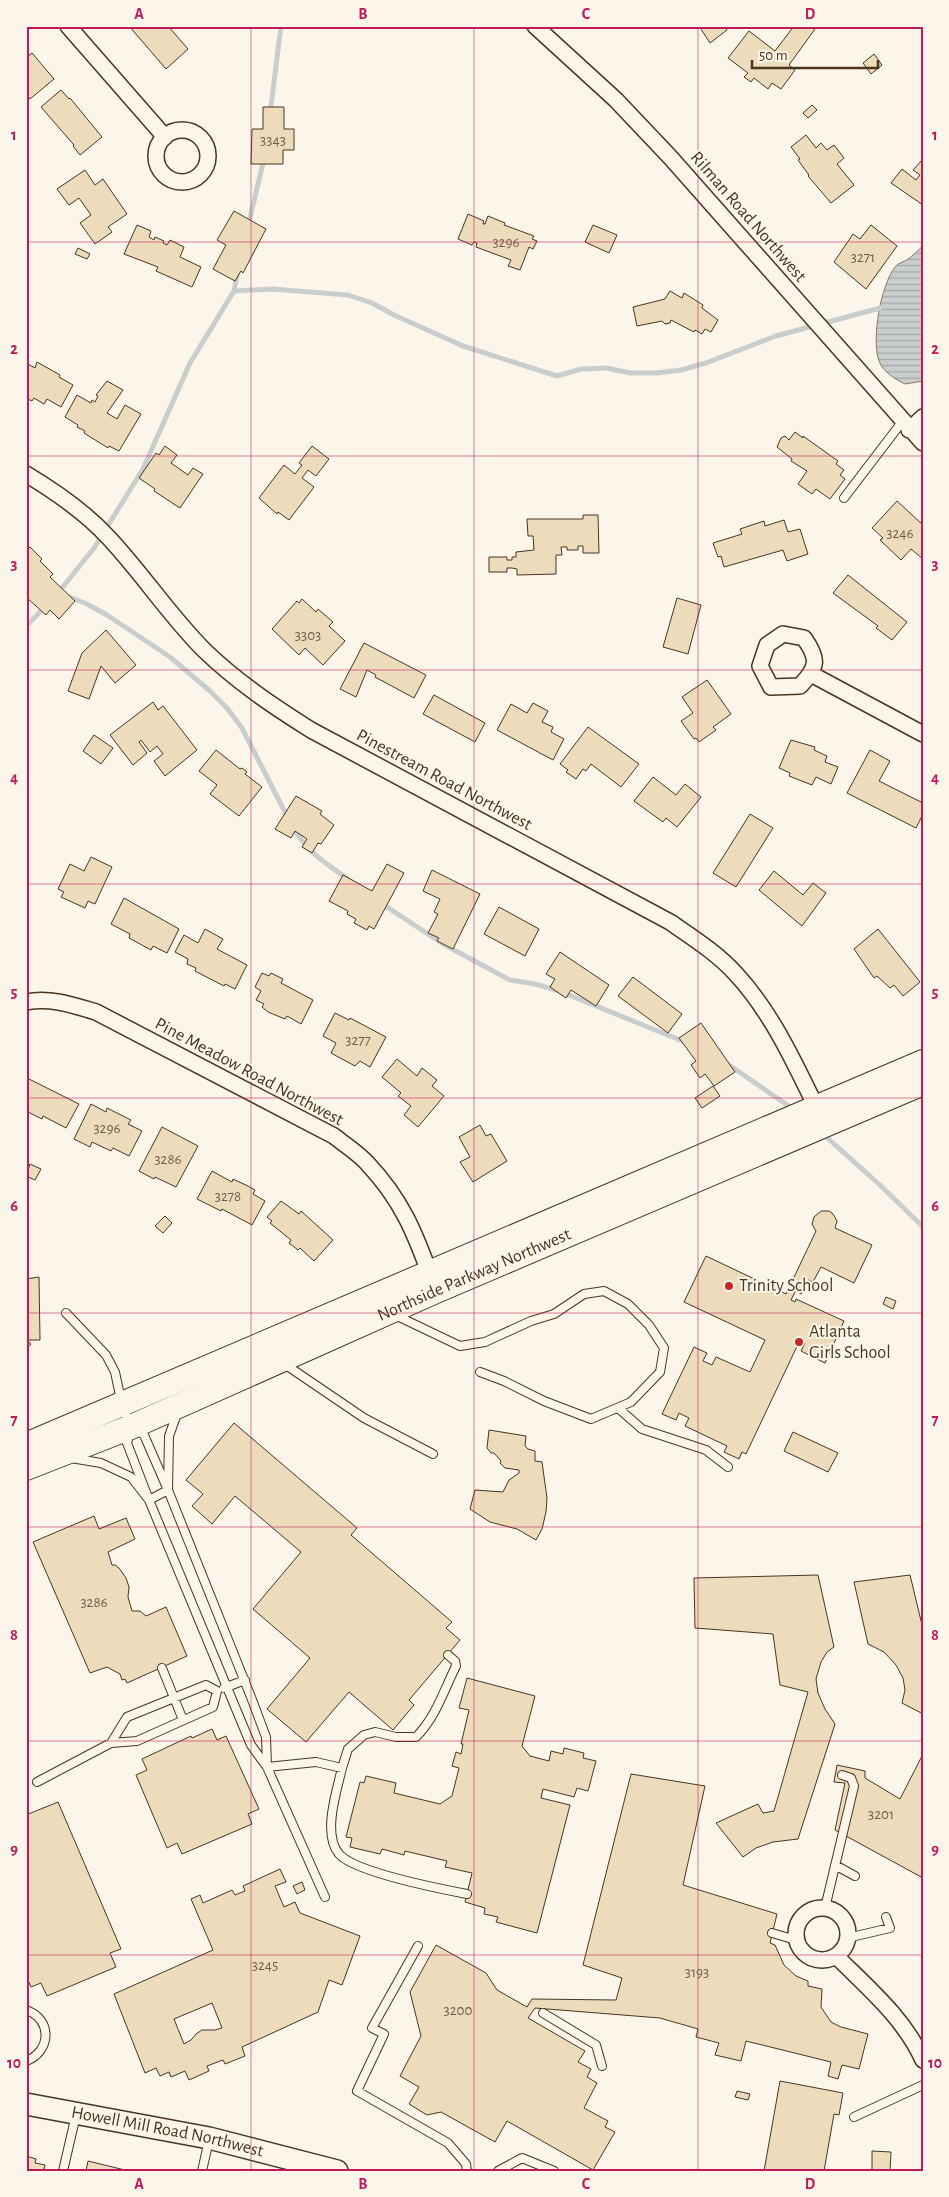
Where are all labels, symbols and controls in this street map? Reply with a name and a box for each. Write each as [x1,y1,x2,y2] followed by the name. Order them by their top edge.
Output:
[134,6,144,22] text: A
[358,6,368,22] text: B
[582,6,591,22] text: C
[805,6,816,22] text: D
[752,38,878,70] scale bar
[759,48,788,63] text: 50 m
[11,127,17,143] text: 1
[932,127,938,143] text: 1
[260,133,286,148] house number: 3343
[687,148,809,286] street label: Rilman Road Northwest
[492,235,520,250] house number: 3296
[851,250,875,265] house number: 3271
[10,341,18,357] text: 2
[931,341,939,357] text: 2
[886,526,914,541] house number: 3246
[11,556,18,572] text: 3
[932,556,939,572] text: 3
[295,628,321,643] house number: 3303
[353,726,535,834] street label: Pinestream Road Northwest
[10,770,18,786] text: 4
[931,770,939,786] text: 4
[11,984,18,1000] text: 5
[932,984,939,1000] text: 5
[152,1015,346,1129] street label: Pine Meadow Road Northwest
[345,1033,371,1048] house number: 3277
[93,1121,121,1136] house number: 3296
[154,1152,182,1167] house number: 3286
[215,1189,241,1204] house number: 3278
[10,1198,18,1214] text: 6
[931,1198,939,1214] text: 6
[375,1225,574,1325] street label: Northside Parkway Northwest
[739,1277,833,1295] place label: Trinity School
[723,1280,735,1292] marker: Trinity School
[809,1323,891,1362] place label: Atlanta Girls School
[793,1336,805,1348] marker: Atlanta Girls School
[11,1412,18,1428] text: 7
[932,1412,939,1428] text: 7
[80,1595,108,1610] house number: 3286
[10,1627,18,1643] text: 8
[931,1627,939,1643] text: 8
[868,1807,894,1822] house number: 3201
[10,1841,18,1857] text: 9
[931,1841,939,1857] text: 9
[252,1958,278,1973] house number: 3245
[685,1965,709,1980] house number: 3193
[444,2003,472,2018] house number: 3200
[7,2055,21,2071] text: 10
[928,2055,942,2071] text: 10
[70,2104,265,2161] street label: Howell Mill Road Northwest
[134,2176,144,2192] text: A
[358,2176,368,2192] text: B
[582,2176,591,2192] text: C
[805,2176,816,2192] text: D

